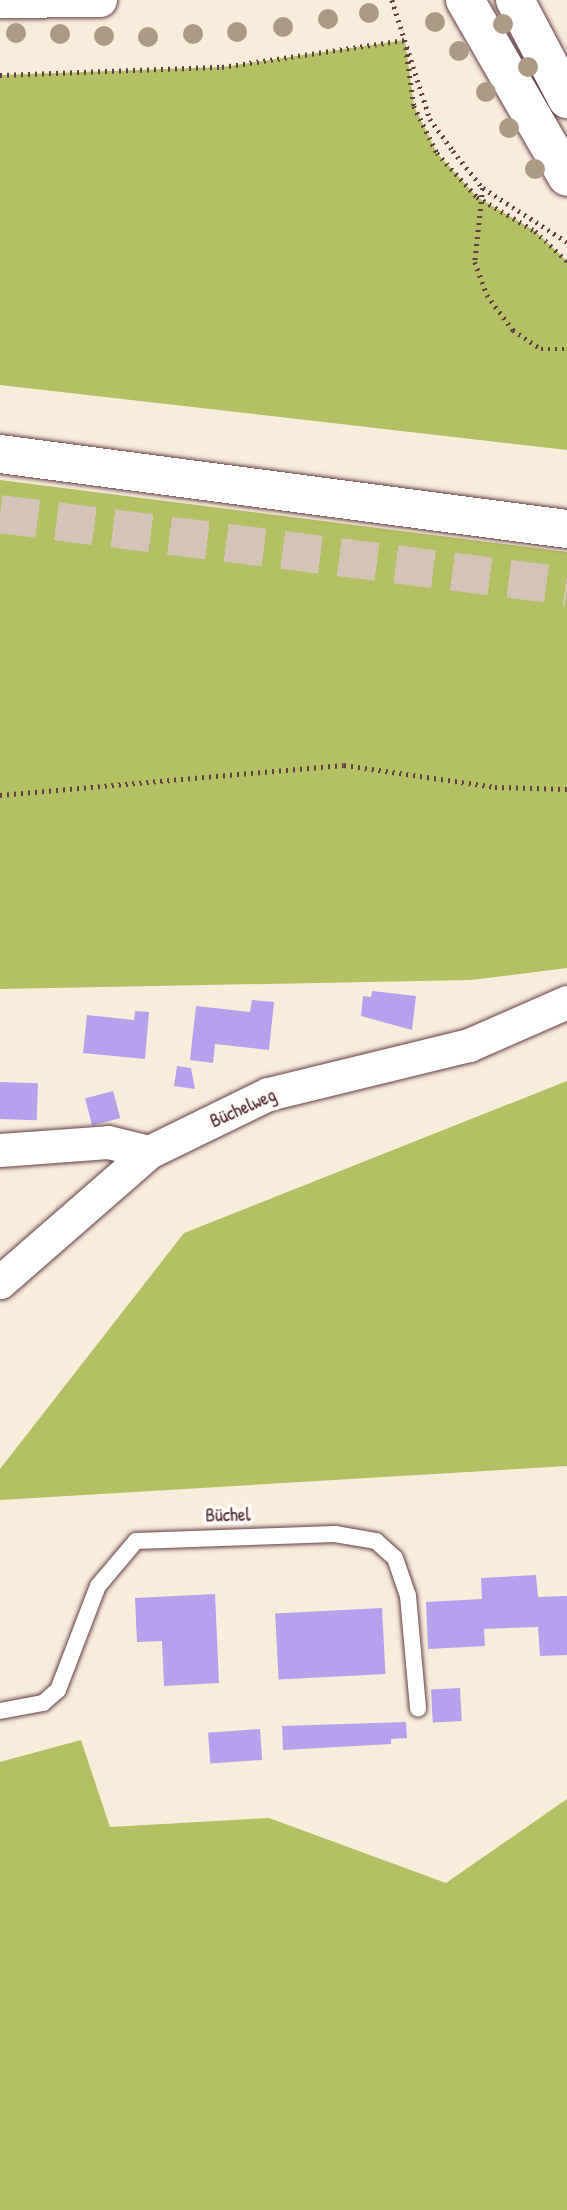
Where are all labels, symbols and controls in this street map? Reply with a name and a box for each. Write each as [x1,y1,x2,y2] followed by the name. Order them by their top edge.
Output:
[206,1083,280,1133] street label: Büchelweg
[205,1503,251,1527] street label: Büchel

